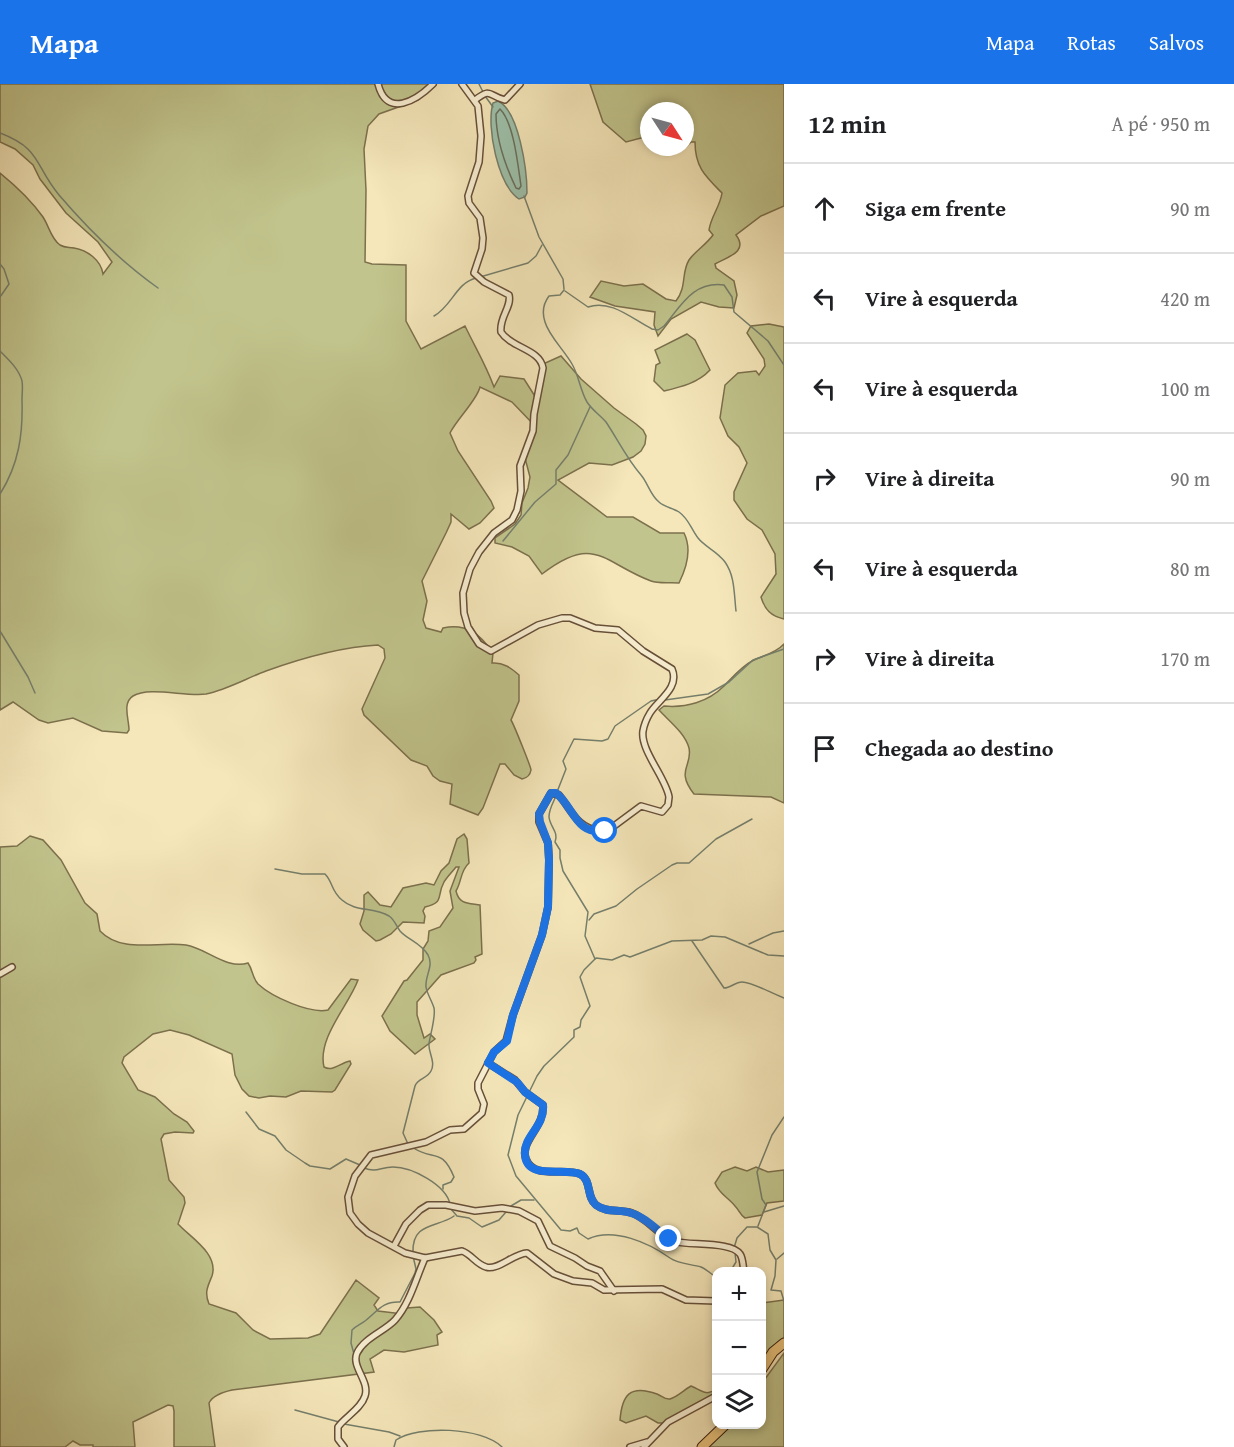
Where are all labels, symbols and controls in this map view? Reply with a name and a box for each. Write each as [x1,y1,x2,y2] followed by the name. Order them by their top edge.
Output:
[30,22,99,63] text: Mapa
[986,27,1034,58] text: Mapa
[1067,27,1116,58] text: Rotas
[1149,27,1204,58] text: Salvos
[640,102,694,156] north arrow
[808,104,886,143] text: 12 min
[1112,109,1210,138] text: A pé · 950 m
[808,192,841,225] icon: ahead
[865,192,1006,224] text: Siga em frente
[1170,194,1210,223] text: 90 m
[808,282,841,315] icon: left
[865,282,1018,314] text: Vire à esquerda
[1160,284,1210,313] text: 420 m
[808,372,841,405] icon: left
[865,372,1018,404] text: Vire à esquerda
[1160,374,1210,403] text: 100 m
[808,462,841,495] icon: right
[865,462,995,494] text: Vire à direita
[1170,464,1210,493] text: 90 m
[808,552,841,585] icon: left
[865,552,1018,584] text: Vire à esquerda
[1170,554,1210,583] text: 80 m
[808,642,841,675] icon: right
[865,642,995,674] text: Vire à direita
[1160,644,1210,673] text: 170 m
[808,732,841,765] icon: arrive
[865,732,1053,764] text: Chegada ao destino
[591,817,617,843] route start
[655,1225,681,1251] route end
[712,1267,766,1429] map controls
[712,1267,766,1321] button: +
[712,1321,766,1375] button: −
[712,1375,766,1429] button: layers

